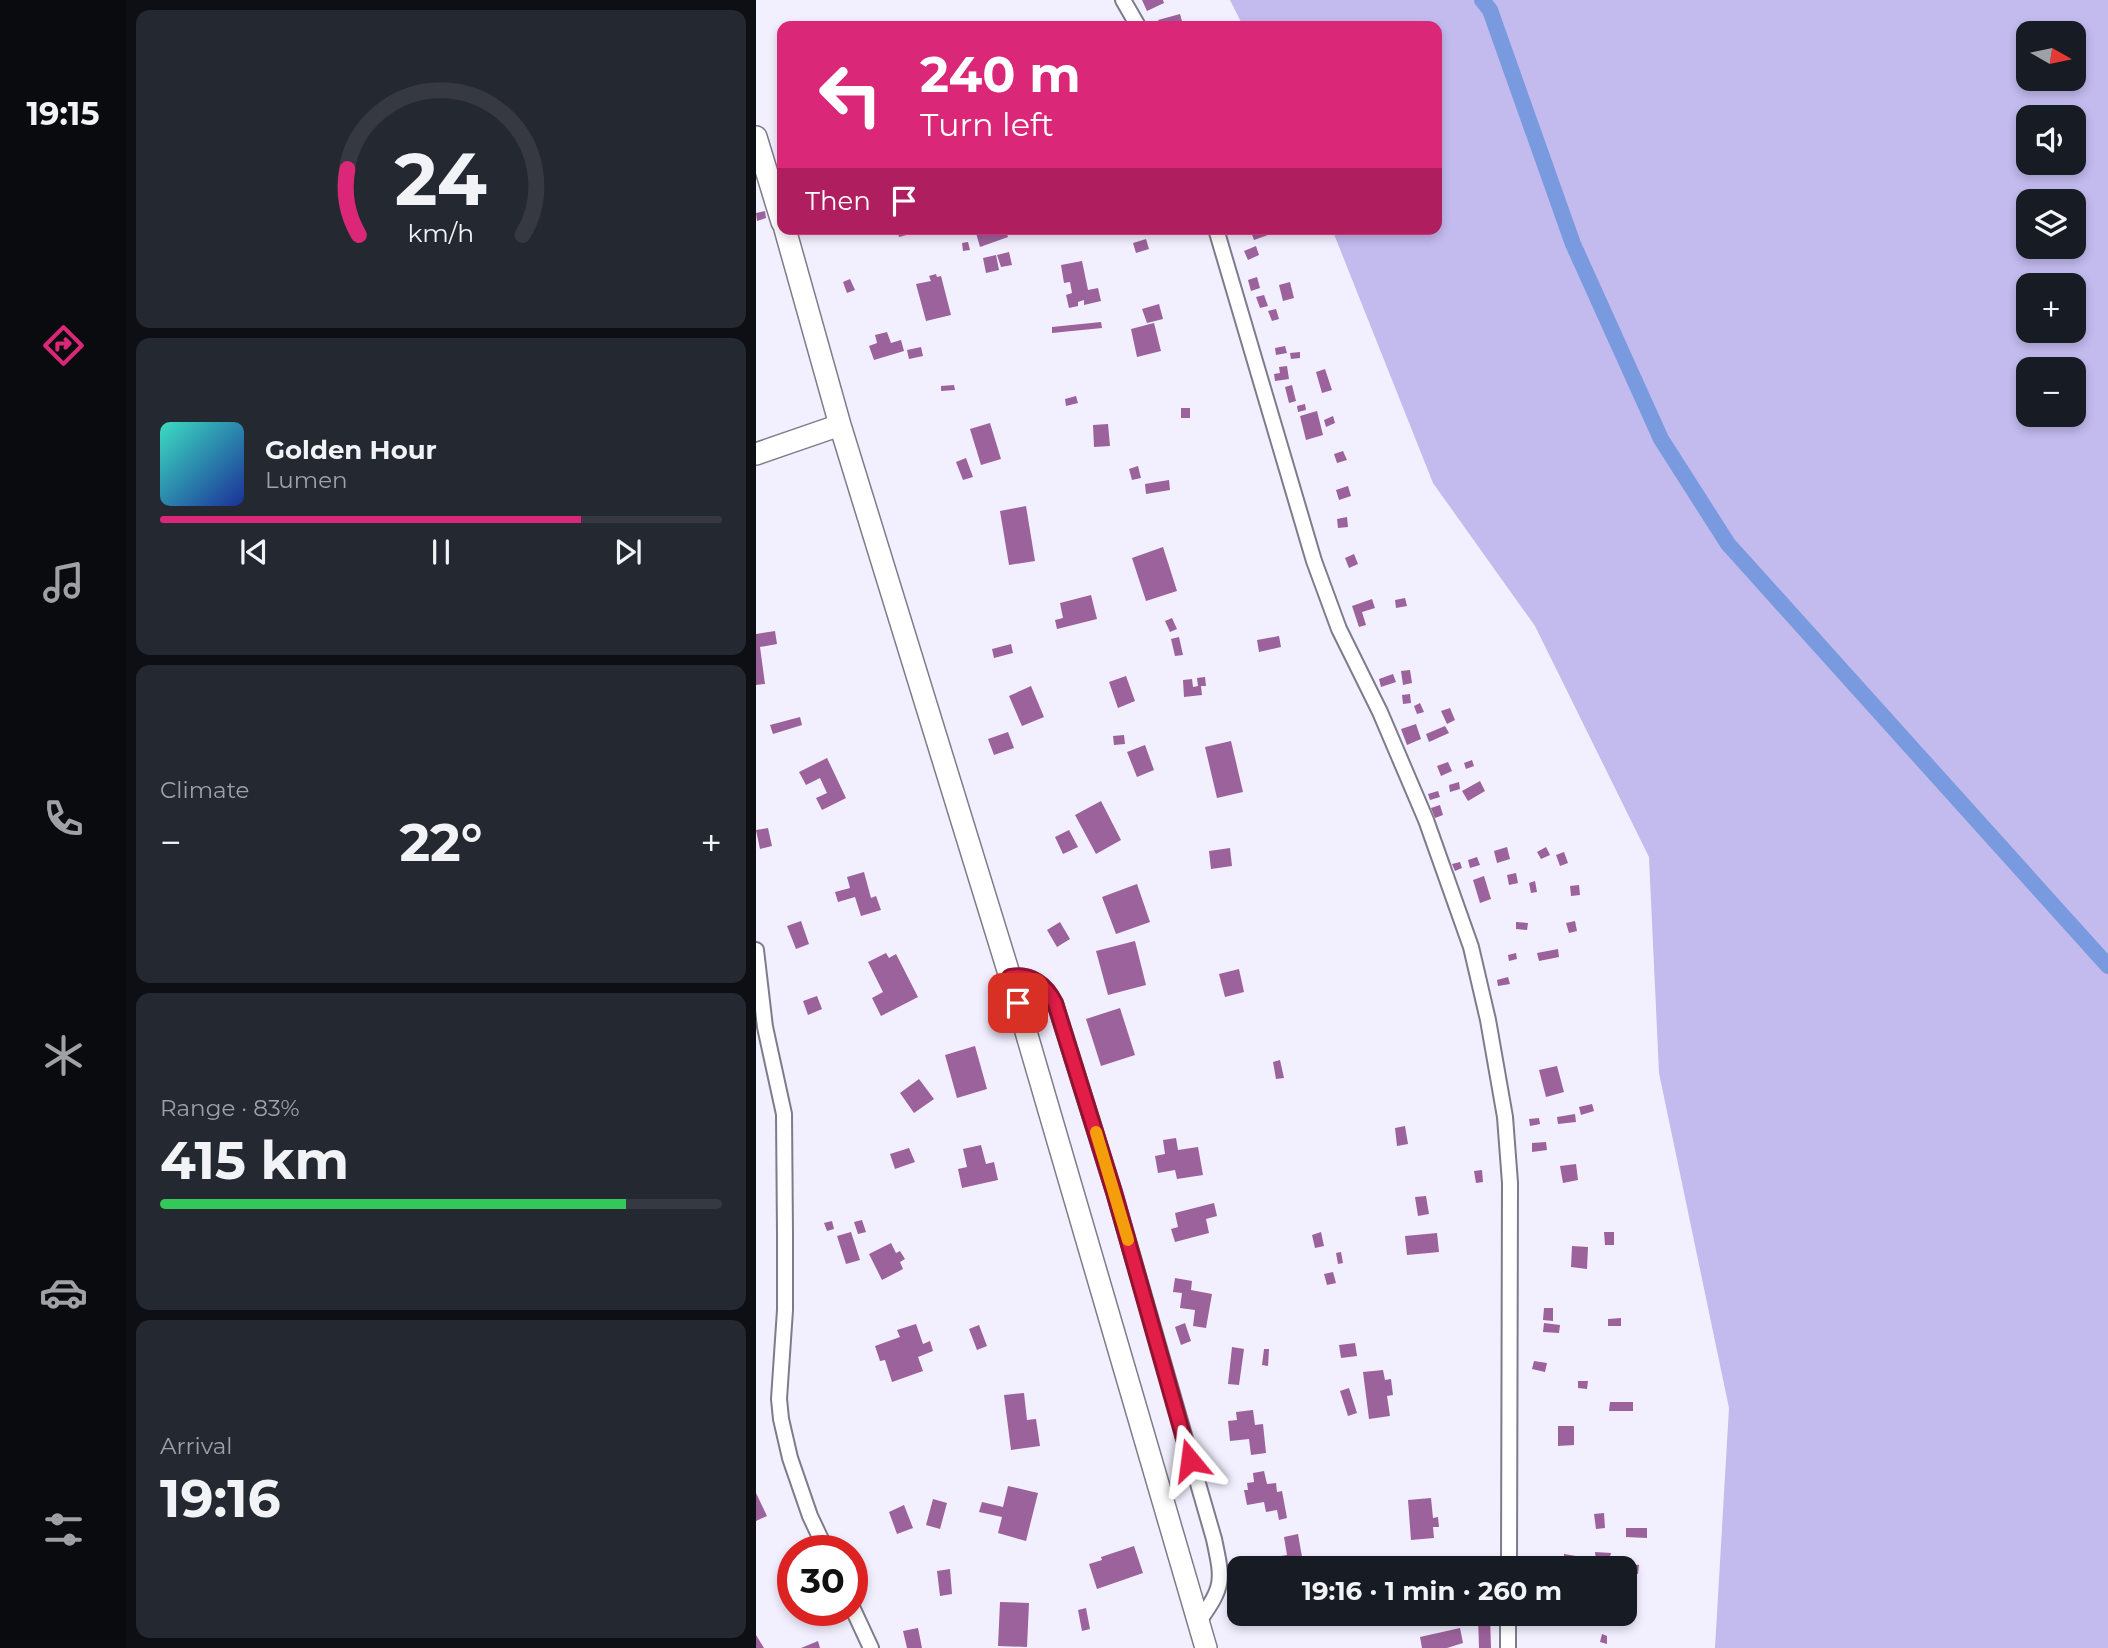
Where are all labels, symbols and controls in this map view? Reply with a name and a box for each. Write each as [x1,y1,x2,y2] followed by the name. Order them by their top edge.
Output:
[2016,21,2086,91] north arrow
[2016,21,2086,427] map controls
[920,45,1081,104] text: 240 m
[805,49,896,140] icon: left
[27,94,99,133] text: 19:15
[920,105,1054,144] text: Turn left
[2016,105,2086,175] button: sound
[395,135,487,223] text: 24
[885,182,923,220] icon: arrive
[805,185,871,217] text: Then
[2016,189,2086,259] button: layers
[408,218,474,248] text: km/h
[2016,273,2086,343] button: +
[39,321,88,370] icon: directions
[2016,357,2086,427] button: −
[265,434,437,466] text: Golden Hour
[265,466,348,494] text: Lumen
[235,533,273,571] icon: previous
[422,533,460,571] icon: pause
[609,533,647,571] icon: next
[39,558,88,607] icon: music
[160,776,249,804] text: Climate
[39,794,88,843] icon: phone
[399,811,483,874] text: 22°
[160,819,182,866] text: −
[700,819,722,866] text: +
[988,973,1048,1033] pin
[999,984,1037,1022] icon: arrive
[39,1031,88,1080] icon: climate
[160,1094,300,1122] text: Range · 83%
[160,1129,349,1192] text: 415 km
[39,1268,88,1317] icon: car
[1153,1423,1227,1497] position arrow
[160,1432,233,1460] text: Arrival
[160,1467,281,1530] text: 19:16
[39,1505,88,1554] icon: filters
[777,1535,868,1626] speed limit sign: 30
[1302,1575,1562,1607] text: 19:16 · 1 min · 260 m

